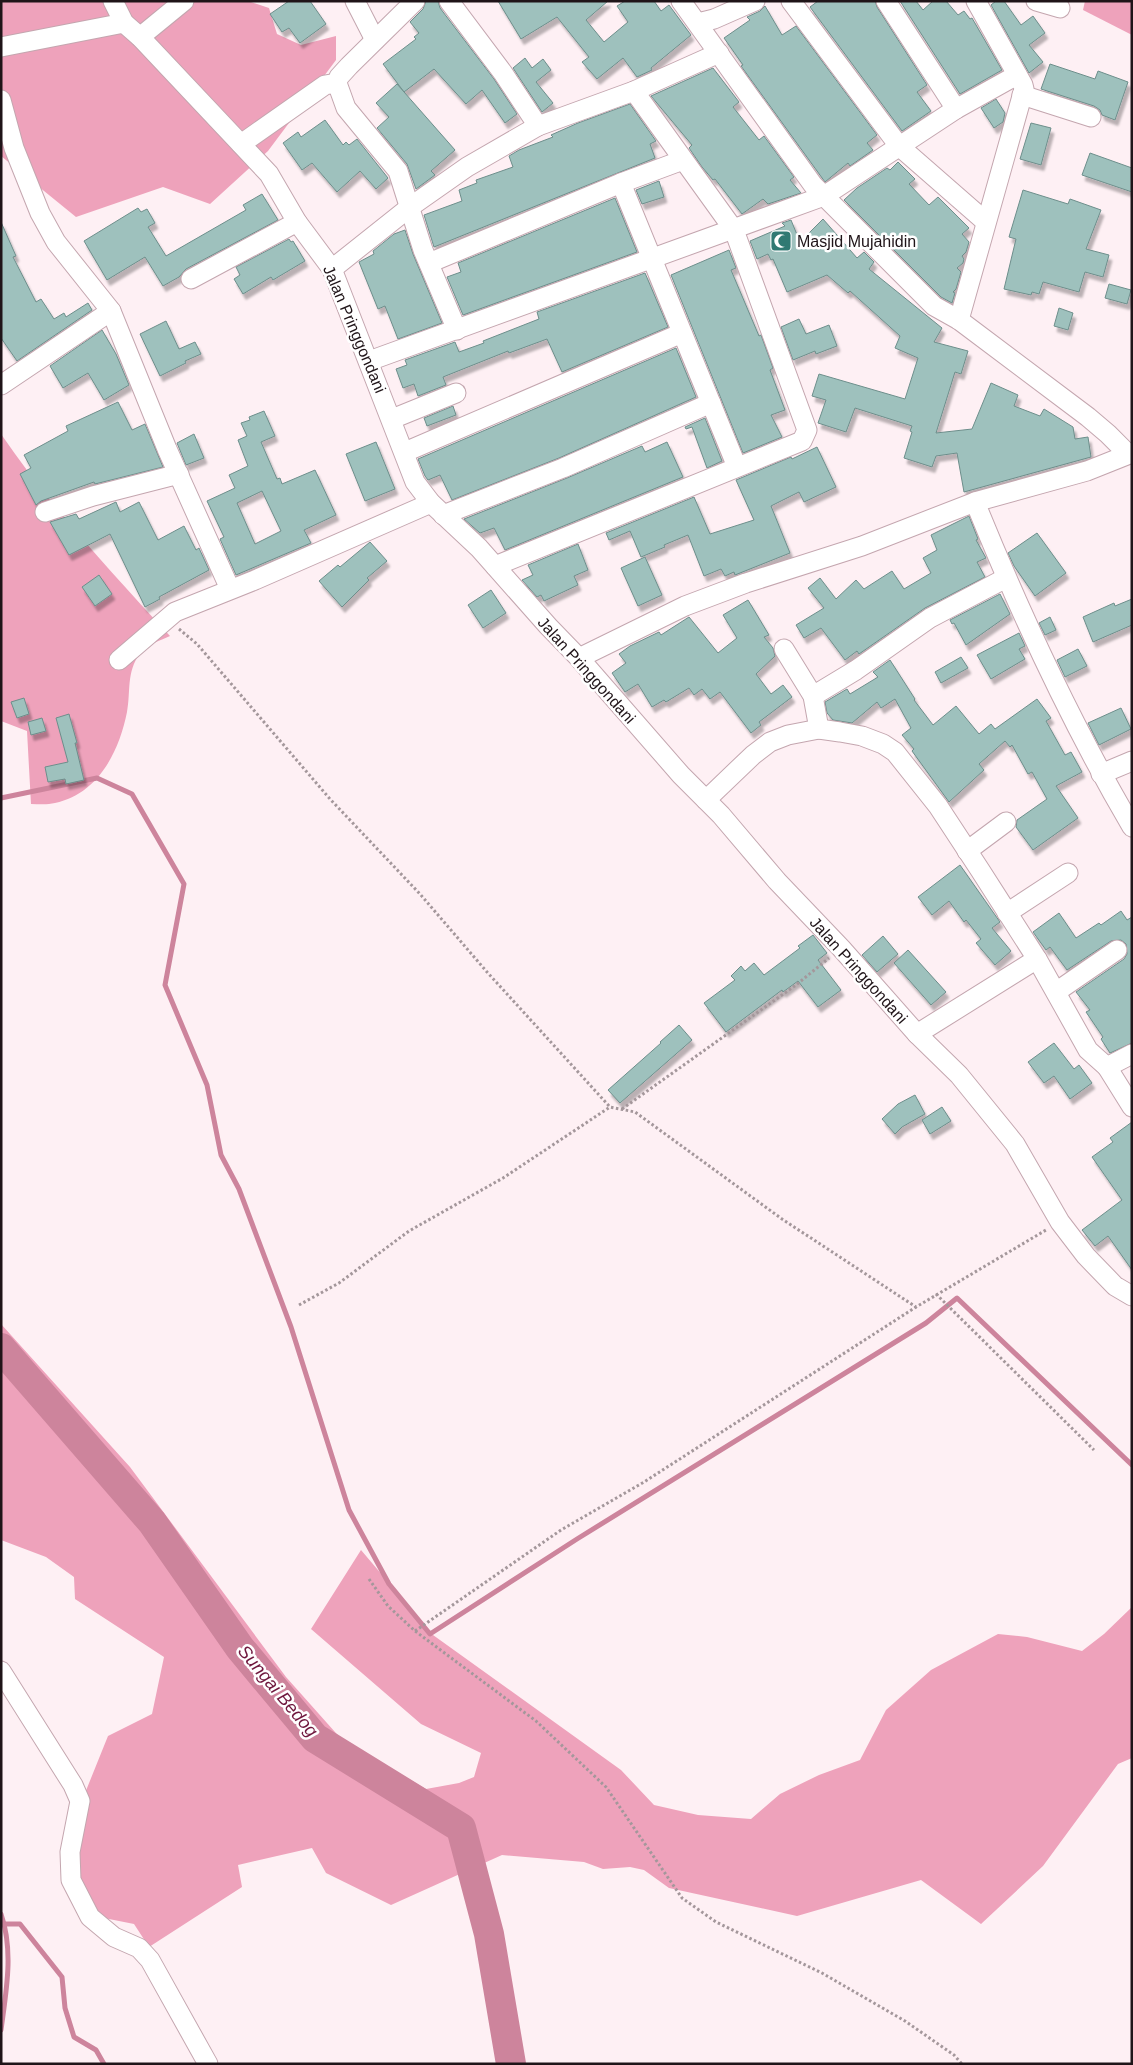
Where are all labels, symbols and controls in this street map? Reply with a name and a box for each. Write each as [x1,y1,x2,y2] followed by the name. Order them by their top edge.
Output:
[769,229,793,253] mosque icon: Masjid Mujahidin
[797,233,916,250] place label: Masjid Mujahidin
[320,263,389,396] street label: Jalan Pringgondani
[534,614,639,727] street label: Jalan Pringgondani
[806,914,911,1027] street label: Jalan Pringgondani
[234,1641,322,1741] water label: Sungai Bedog

